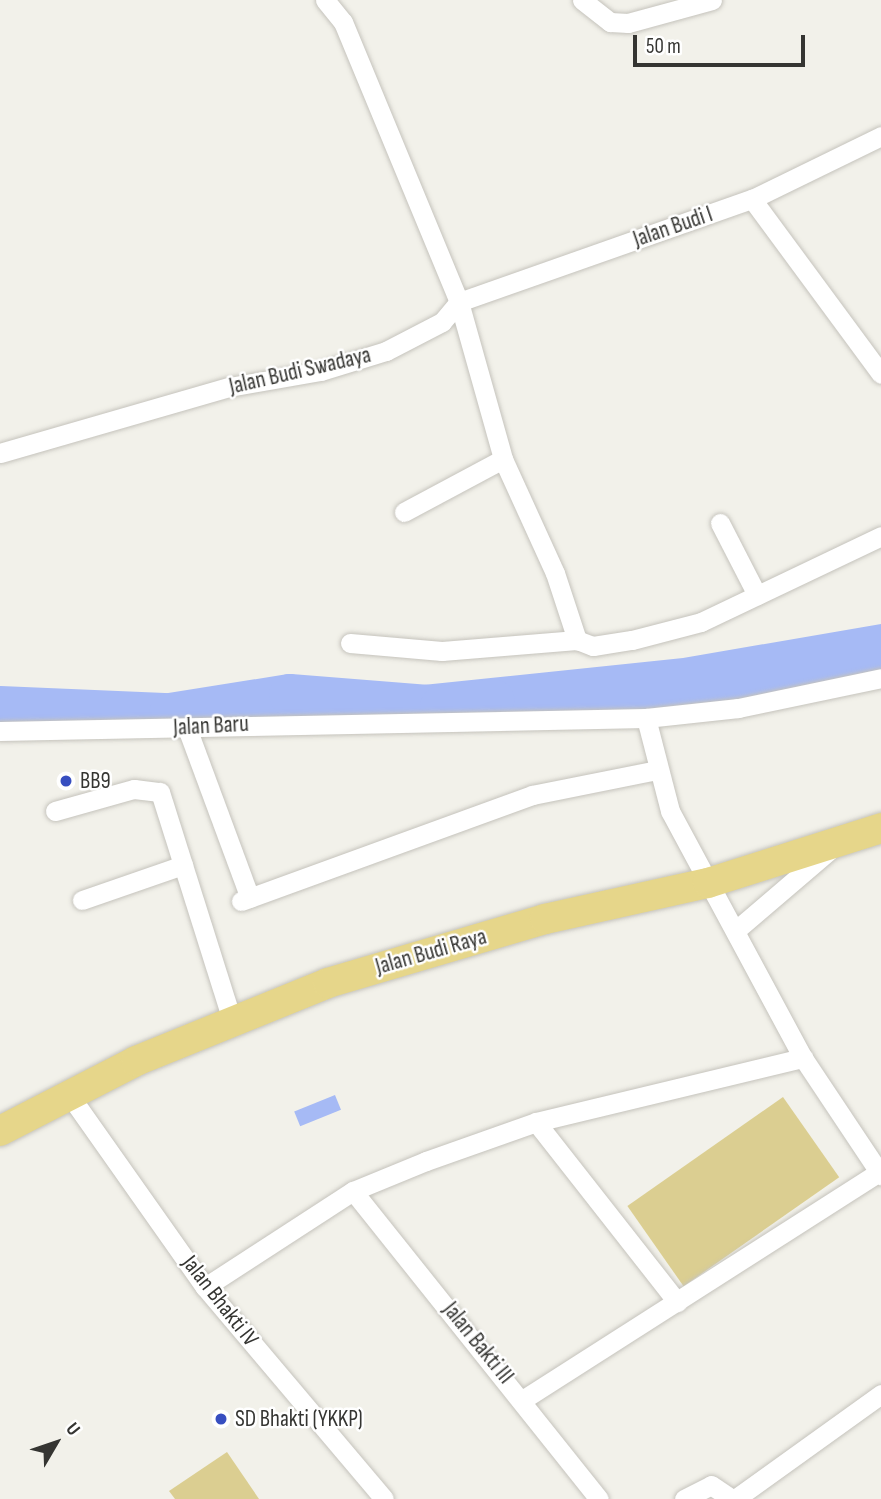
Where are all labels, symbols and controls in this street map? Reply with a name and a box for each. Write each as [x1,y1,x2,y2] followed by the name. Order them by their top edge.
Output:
[636,21,808,65] scale bar
[646,34,681,59] text: 50 m
[630,201,716,253] street label: Jalan Budi I
[226,341,374,401] street label: Jalan Budi Swadaya
[173,710,249,742] street label: Jalan Baru
[80,767,111,795] place label: BB9
[58,773,74,789] marker: BB9
[372,923,490,981] street label: Jalan Budi Raya
[176,1250,264,1352] street label: Jalan Bhakti IV
[437,1297,519,1389] street label: Jalan Bakti III
[235,1405,363,1433] place label: SD Bhakti (YKKP)
[21,1408,91,1478] north arrow
[213,1411,229,1427] marker: SD Bhakti (YKKP)
[61,1418,85,1441] text: U

